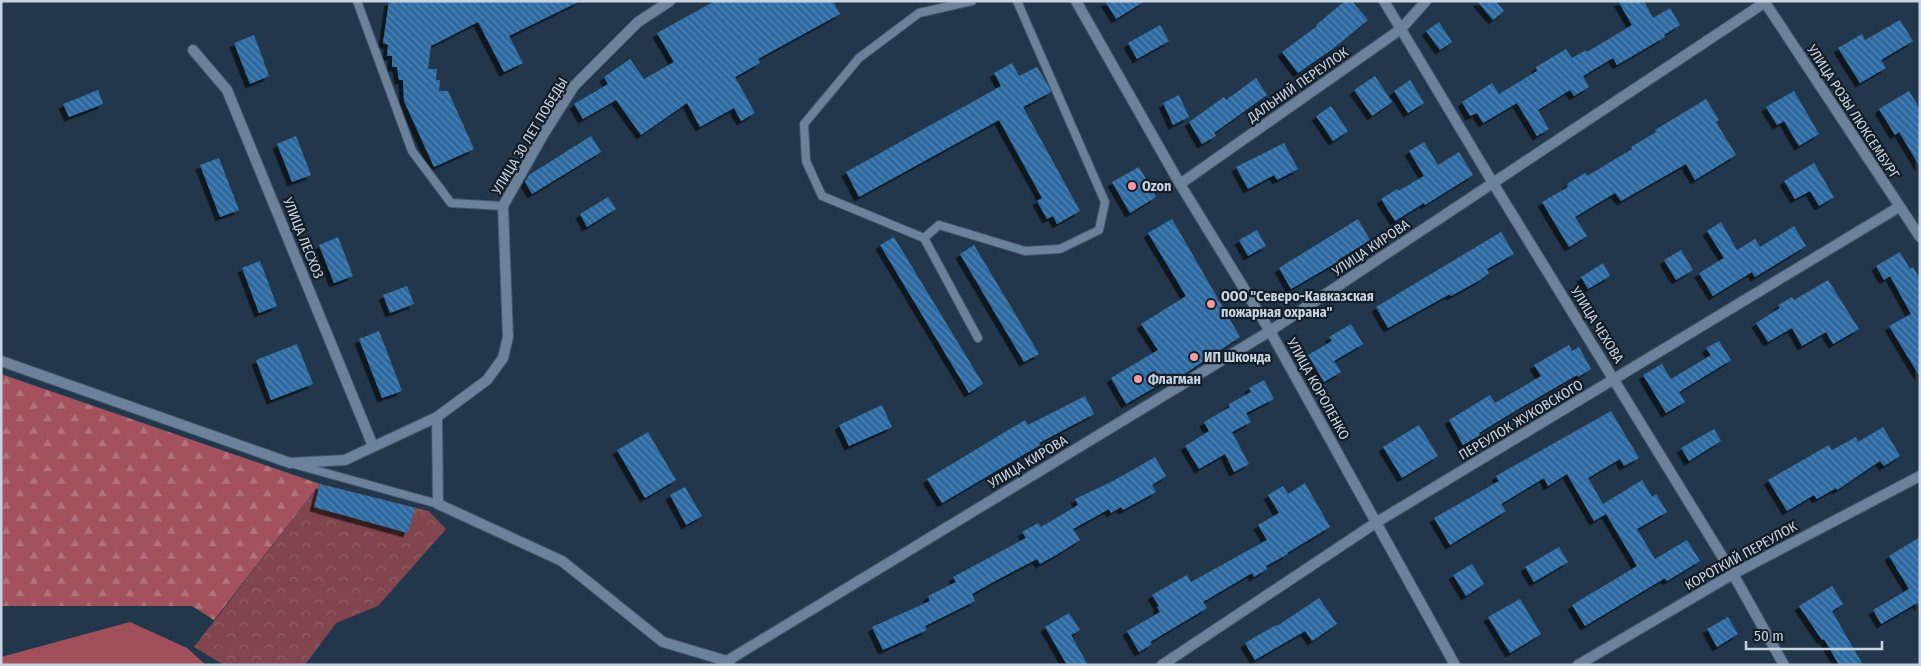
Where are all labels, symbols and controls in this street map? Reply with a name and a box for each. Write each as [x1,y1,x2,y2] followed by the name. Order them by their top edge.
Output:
[1803,41,1903,183] street label: УЛИЦА РОЗЫ ЛЮКСЕМБУРГ
[1243,44,1352,127] street label: ДАЛЬНИЙ ПЕРЕУЛОК
[488,75,572,198] street label: УЛИЦА 30 ЛЕТ ПОБЕДЫ
[1142,178,1171,195] place label: Ozon
[1126,180,1138,192] marker: Ozon
[279,194,327,281] street label: УЛИЦА ЛЕСХОЗ
[1328,216,1413,281] street label: УЛИЦА КИРОВА
[1566,283,1628,367] street label: УЛИЦА ЧЕХОВА
[1221,288,1374,321] place label: ООО "Северо-Кавказская пожарная охрана"
[1205,298,1217,310] marker: ООО "Северо-Кавказская пожарная охрана"
[1283,334,1353,443] street label: УЛИЦА КОРОЛЕНКО
[1204,349,1271,366] place label: ИП Шконда
[1188,351,1200,363] marker: ИП Шконда
[1148,371,1201,388] place label: Флагман
[1132,373,1144,385] marker: Флагман
[1456,376,1586,464] street label: ПЕРЕУЛОК ЖУКОВСКОГО
[984,431,1071,493] street label: УЛИЦА КИРОВА
[1682,518,1801,594] street label: КОРОТКИЙ ПЕРЕУЛОК
[1746,618,1882,650] scale bar
[1754,627,1784,645] text: 50 m

